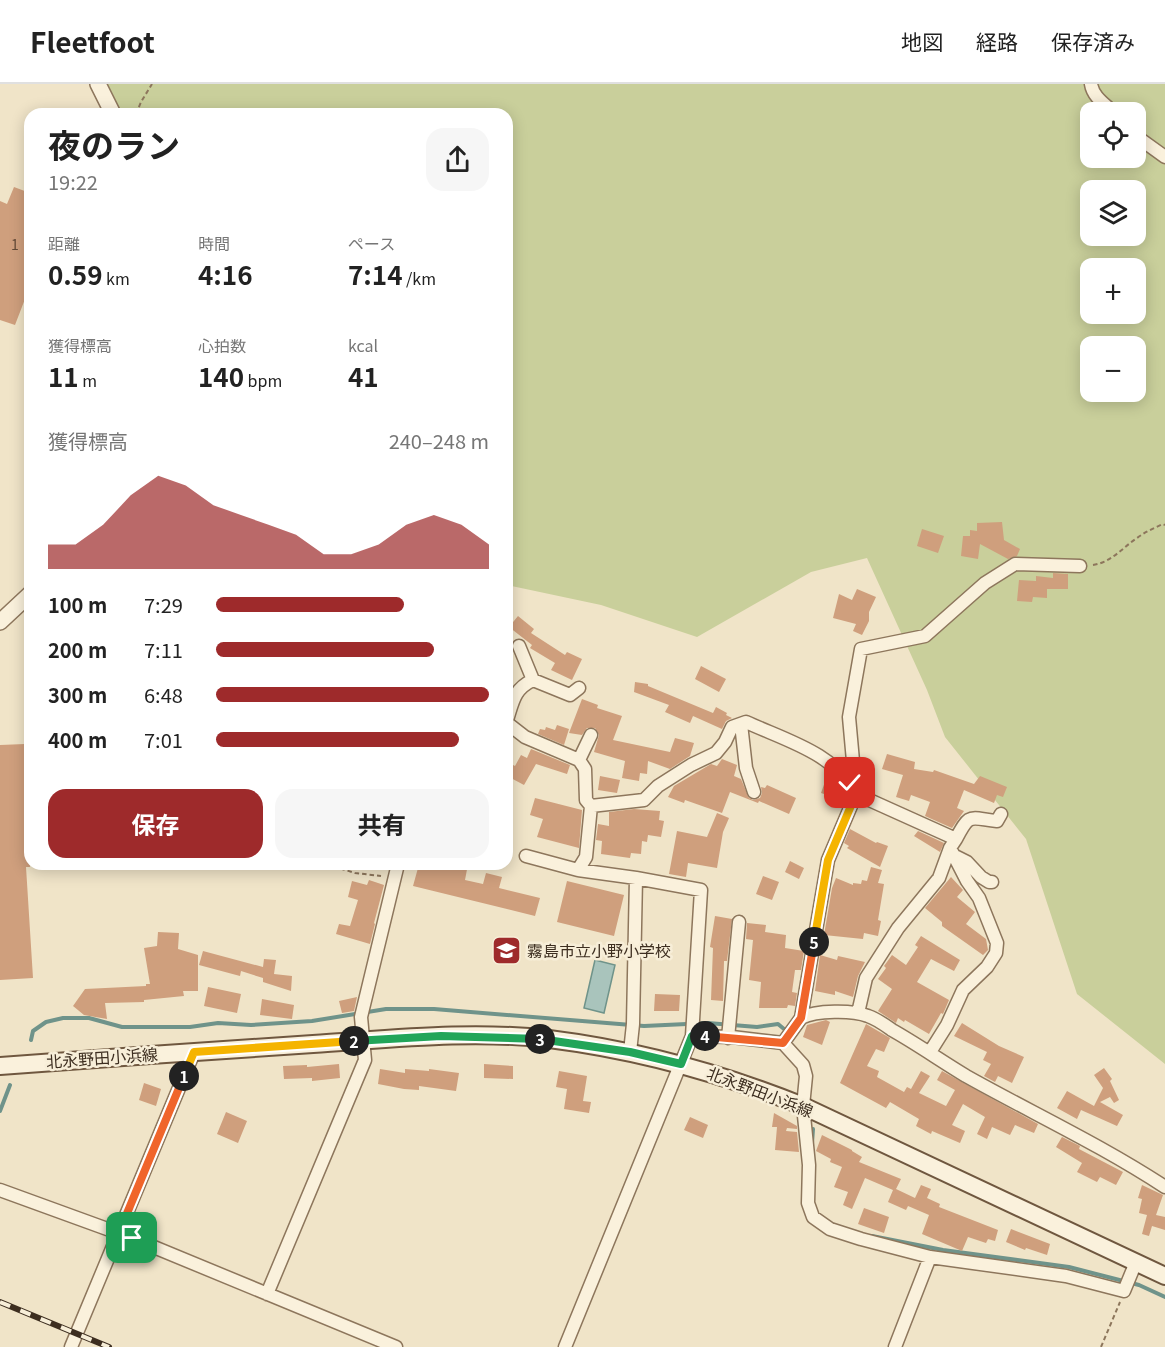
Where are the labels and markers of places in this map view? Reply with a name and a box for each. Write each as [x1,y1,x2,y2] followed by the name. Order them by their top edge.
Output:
[824,757,875,808] pin
[799,927,829,957] pin: 5
[490,935,522,967] school or university icon: 霧島市立小野小学校
[527,938,671,962] place label: 霧島市立小野小学校
[690,1021,720,1051] pin: 4
[525,1024,555,1054] pin: 3
[339,1026,369,1056] pin: 2
[169,1061,199,1091] pin: 1
[106,1212,157,1263] pin

